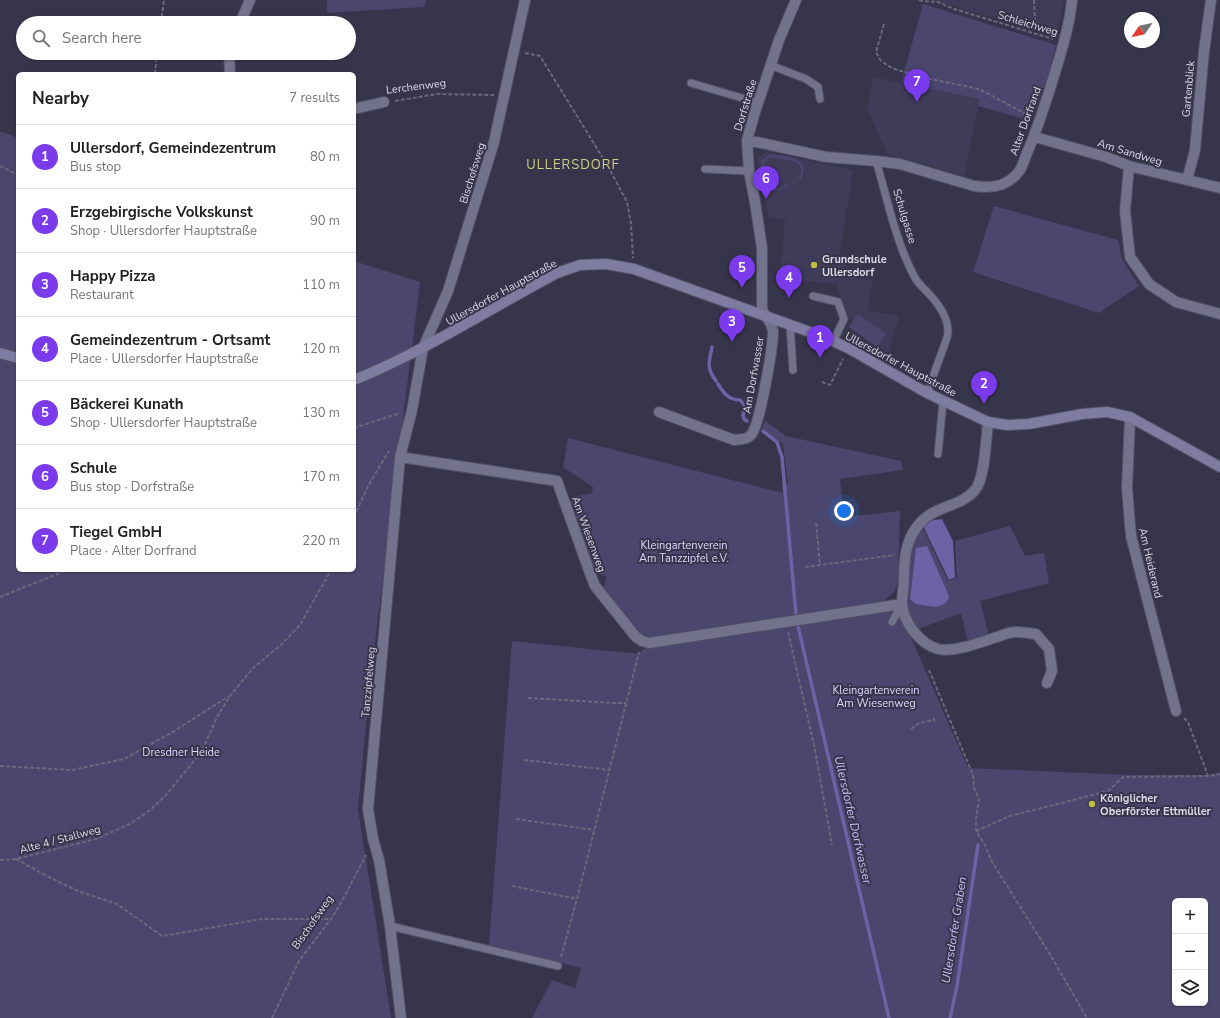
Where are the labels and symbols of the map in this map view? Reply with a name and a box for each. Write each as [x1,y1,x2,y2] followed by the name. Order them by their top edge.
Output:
[996,7,1060,40] street label: Schleichweg
[1124,12,1160,48] north arrow
[1179,60,1198,118] street label: Gartenblick
[904,69,930,102] pin: 7
[385,75,447,98] street label: Lerchenweg
[730,77,761,133] street label: Dorfstraße
[1006,85,1045,158] street label: Alter Dorfrand
[1096,136,1164,169] street label: Am Sandweg
[456,141,489,205] street label: Bischofsweg
[526,156,620,174] district label: ULLERSDORF
[753,166,779,199] pin: 6
[889,187,920,245] street label: Schulgasse
[822,252,887,280] place label: Grundschule Ullersdorf
[729,255,755,288] pin: 5
[443,256,559,329] street label: Ullersdorfer Hauptstraße
[809,260,819,270] marker: Grundschule Ullersdorf
[776,265,802,298] pin: 4
[719,309,745,342] pin: 3
[807,325,833,358] pin: 1
[842,329,959,400] street label: Ullersdorfer Hauptstraße
[739,335,768,415] street label: Am Dorfwasser
[971,371,997,404] pin: 2
[568,494,609,574] street label: Am Wiesenweg
[834,501,854,521] your location
[1135,527,1166,600] street label: Am Heiderand
[639,538,729,566] park label: Kleingartenverein Am Tanzzipfel e.V.
[358,646,379,718] street label: Tanzzipfelweg
[832,683,920,711] park label: Kleingartenverein Am Wiesenweg
[142,745,220,760] park label: Dresdner Heide
[831,755,876,886] water label: Ullersdorfer Dorfwasser
[1100,791,1212,819] place label: Königlicher Oberförster Ettmüller
[1087,799,1097,809] marker: Königlicher Oberförster Ettmüller
[18,821,102,858] street label: Alte 4 / Stallweg
[938,875,970,984] water label: Ullersdorfer Graben
[288,892,337,952] street label: Bischofsweg

